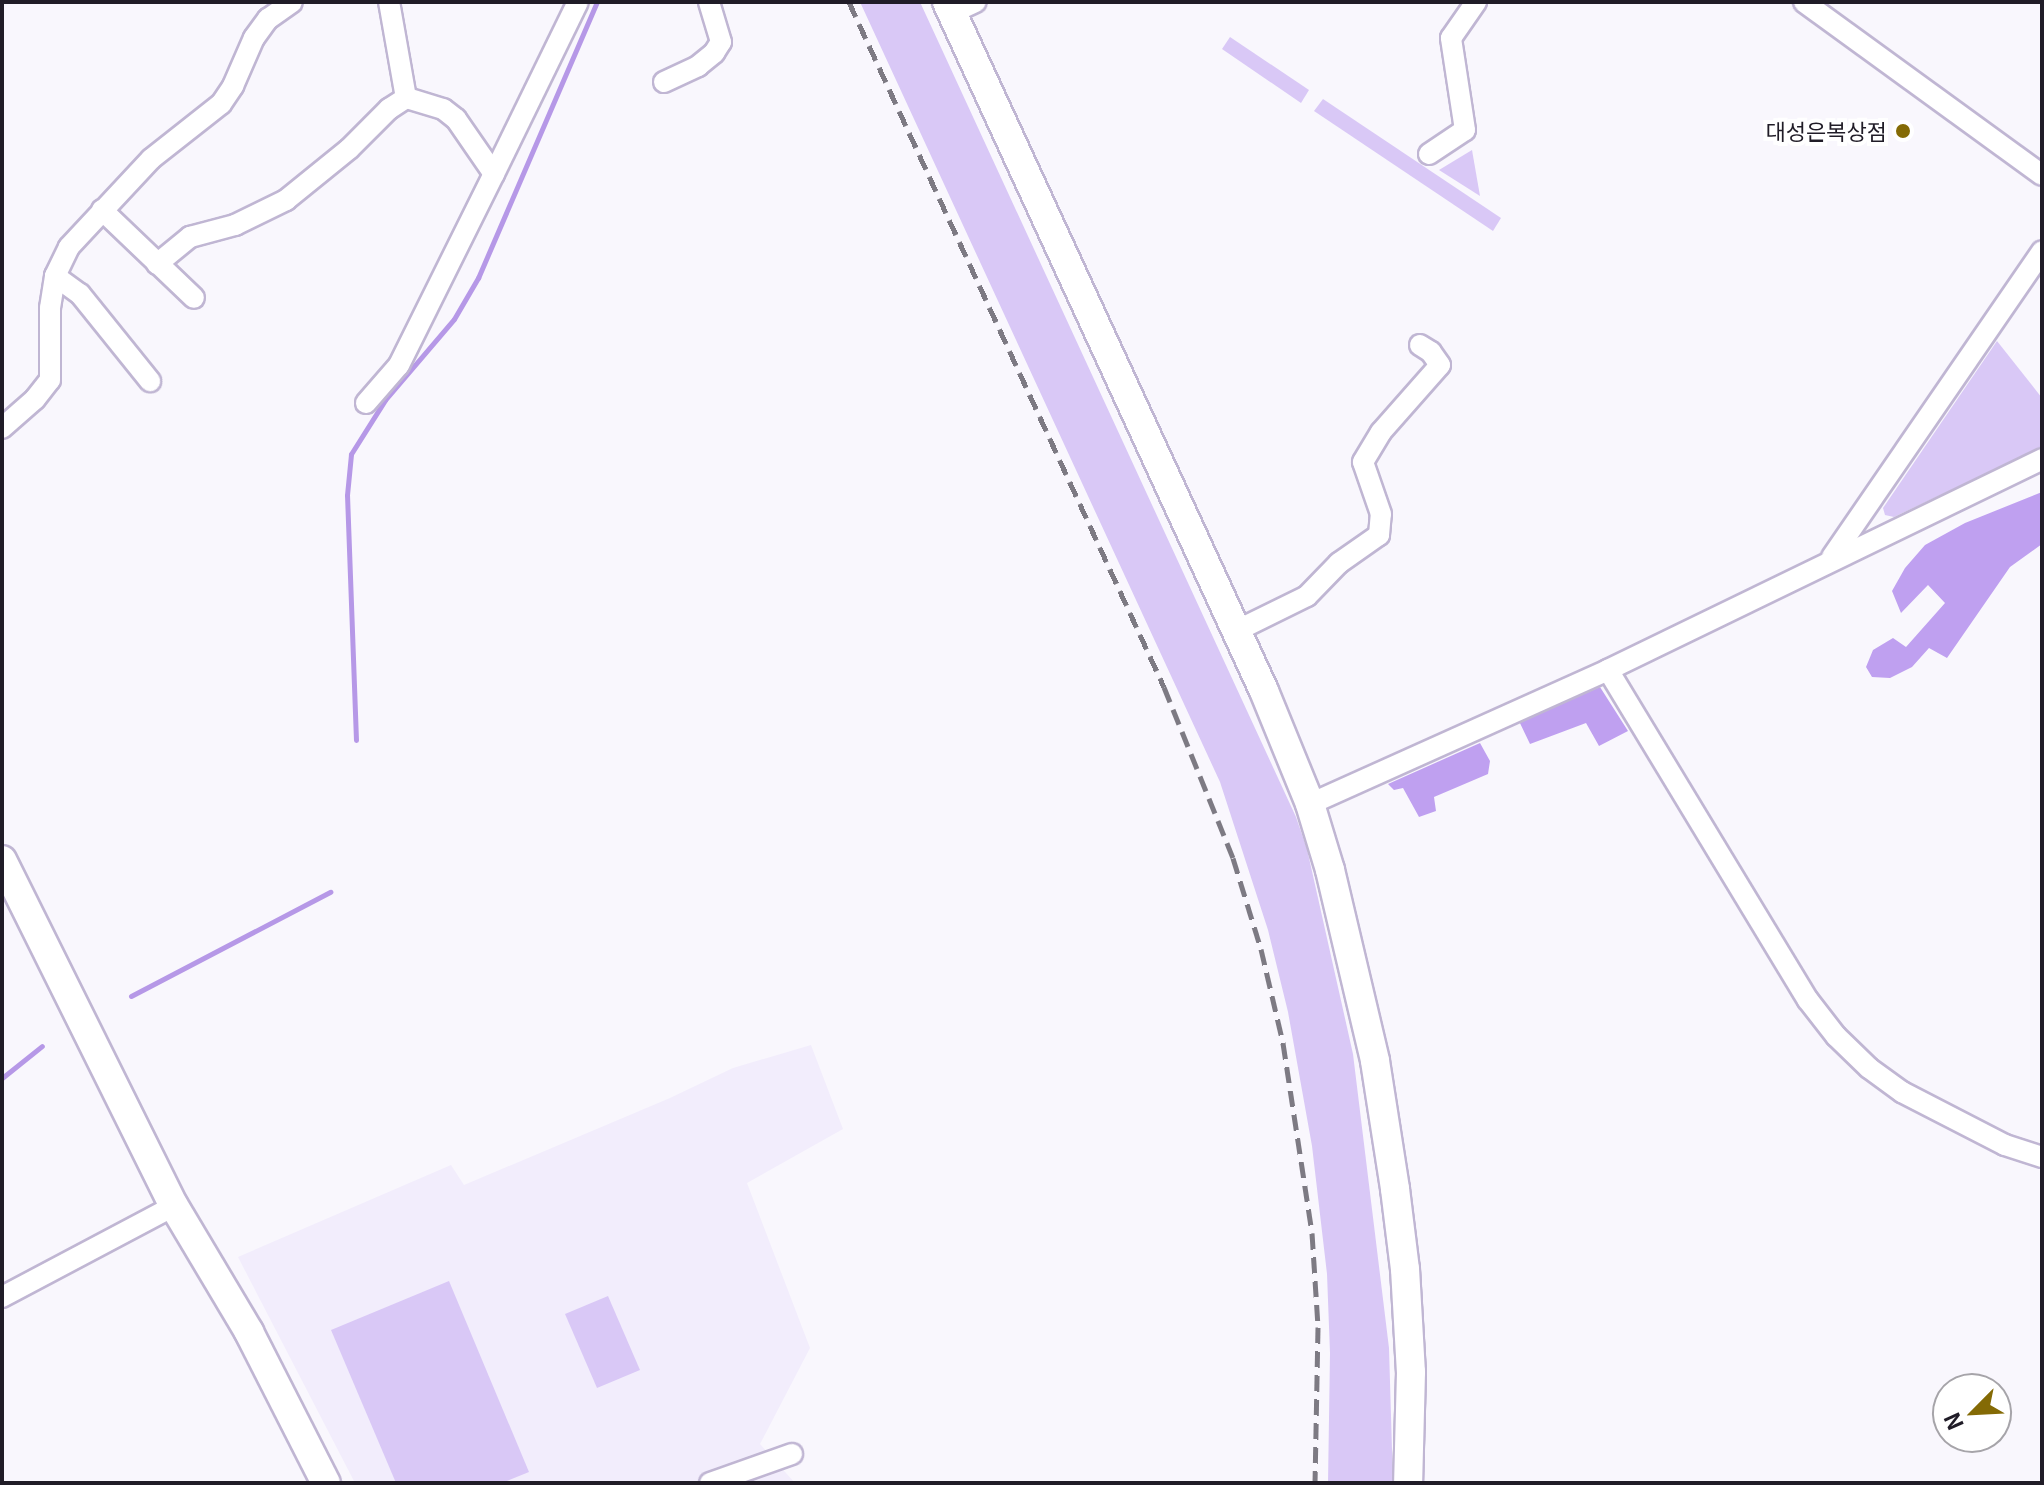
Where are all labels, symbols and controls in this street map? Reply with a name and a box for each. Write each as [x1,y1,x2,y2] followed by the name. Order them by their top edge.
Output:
[1766,118,1887,144] place label: 대성은복상점
[1894,122,1912,140] marker: 대성은복상점
[1932,1373,2012,1453] north arrow
[1934,1408,1970,1436] text: N

